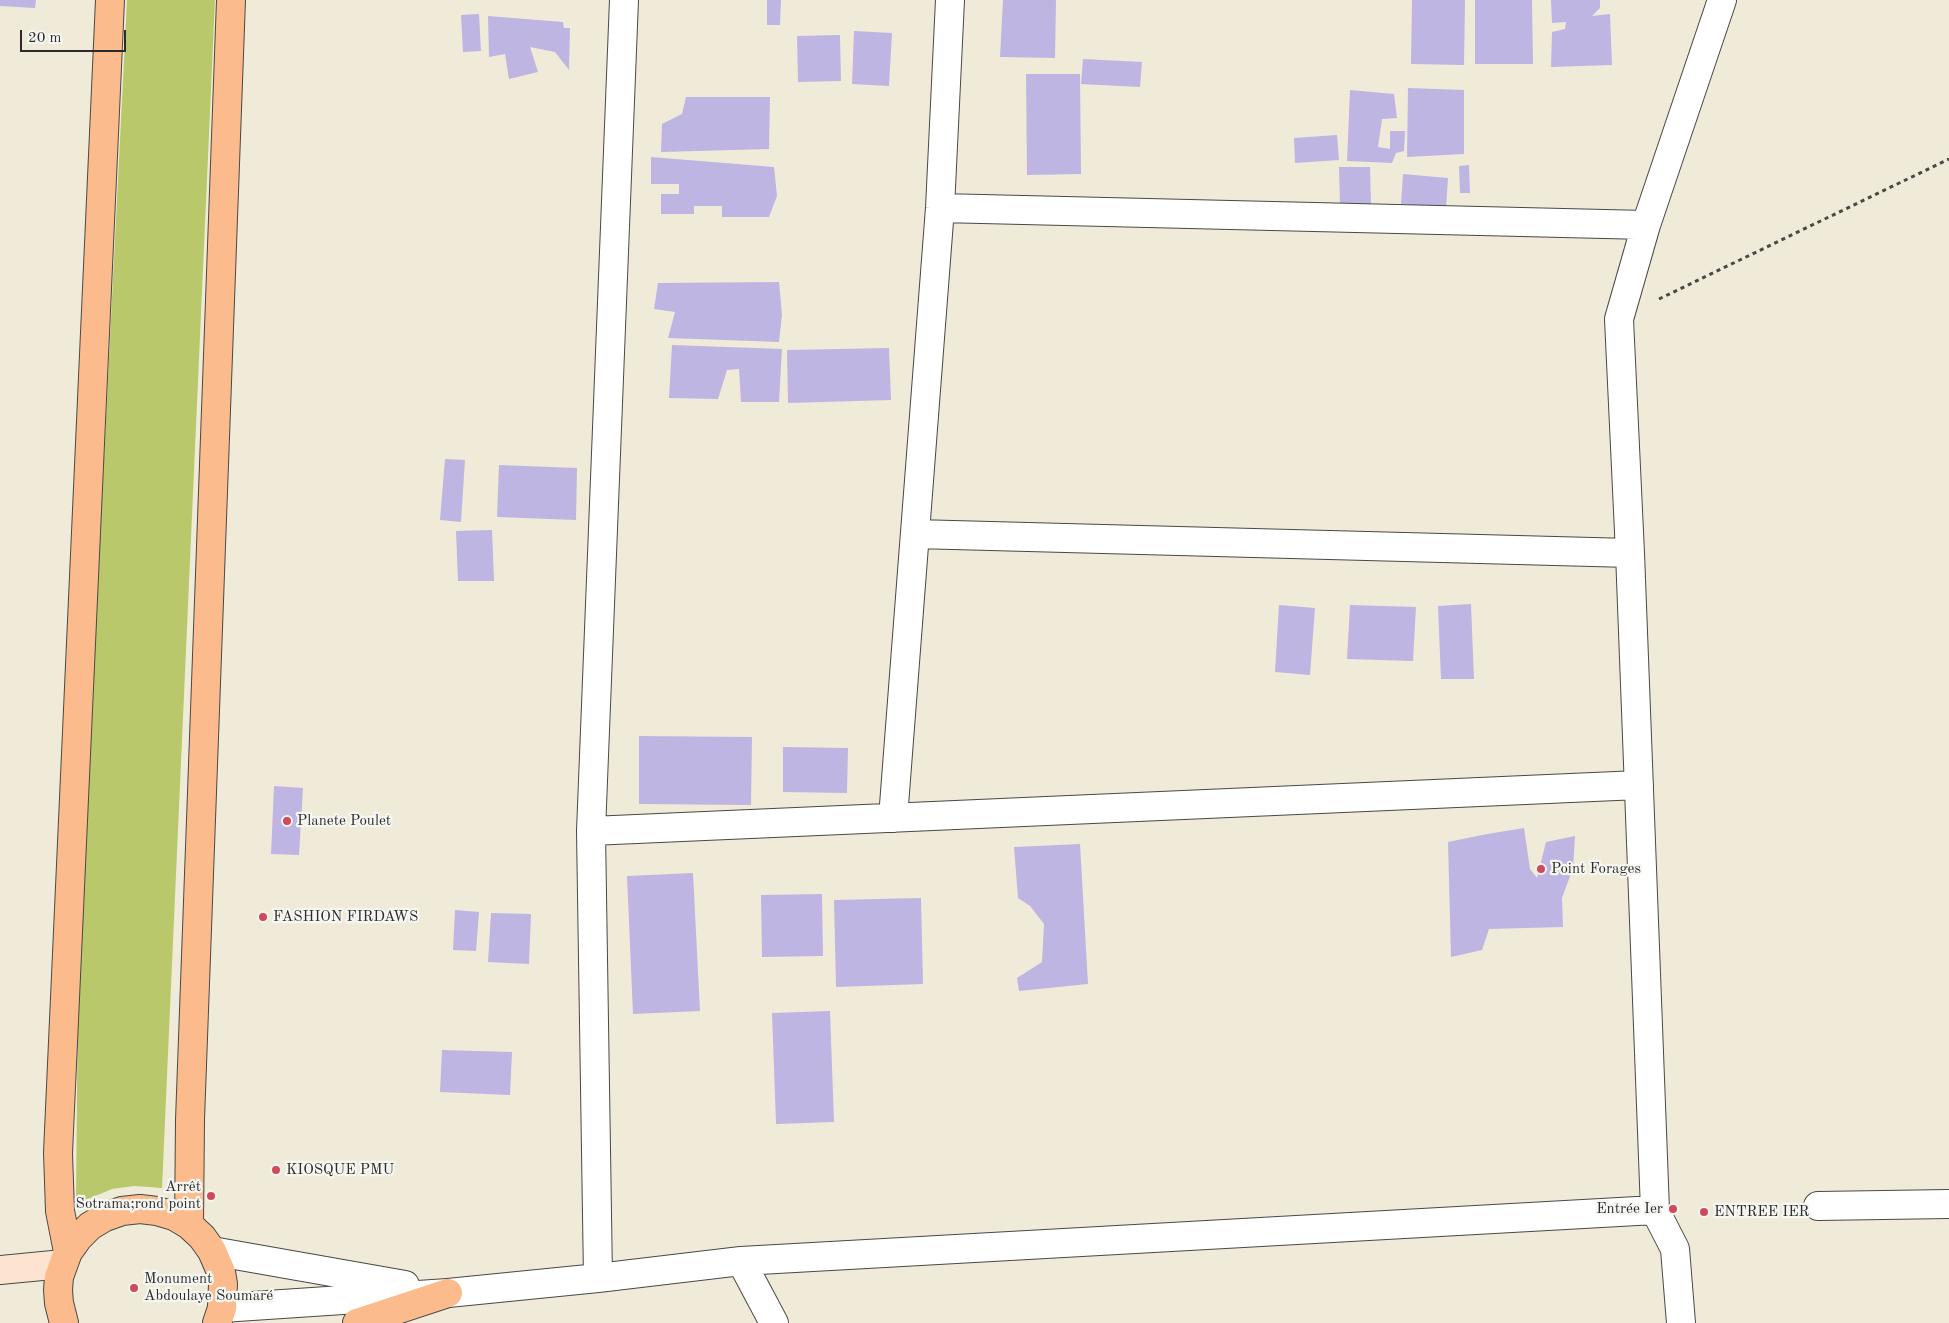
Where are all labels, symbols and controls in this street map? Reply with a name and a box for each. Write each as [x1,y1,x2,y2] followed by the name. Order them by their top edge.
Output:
[22,20,129,52] scale bar
[28,31,62,46] text: 20 m
[297,812,391,830] place label: Planete Poulet
[281,815,293,827] marker: Planete Poulet
[1551,860,1641,878] place label: Point Forages
[1535,863,1547,875] marker: Point Forages
[273,908,418,926] place label: FASHION FIRDAWS
[257,911,269,923] marker: FASHION FIRDAWS
[286,1161,394,1179] place label: KIOSQUE PMU
[270,1164,282,1176] marker: KIOSQUE PMU
[76,1178,201,1213] place label: Arrêt Sotrama;rond point
[205,1190,217,1202] marker: Arrêt Sotrama;rond point
[1596,1200,1663,1218] place label: Entrée Ier
[1667,1203,1679,1215] marker: Entrée Ier
[1714,1203,1809,1221] place label: ENTREE IER
[1698,1206,1710,1218] marker: ENTREE IER
[144,1270,273,1305] place label: Monument Abdoulaye Soumaré
[128,1282,140,1294] marker: Monument Abdoulaye Soumaré

